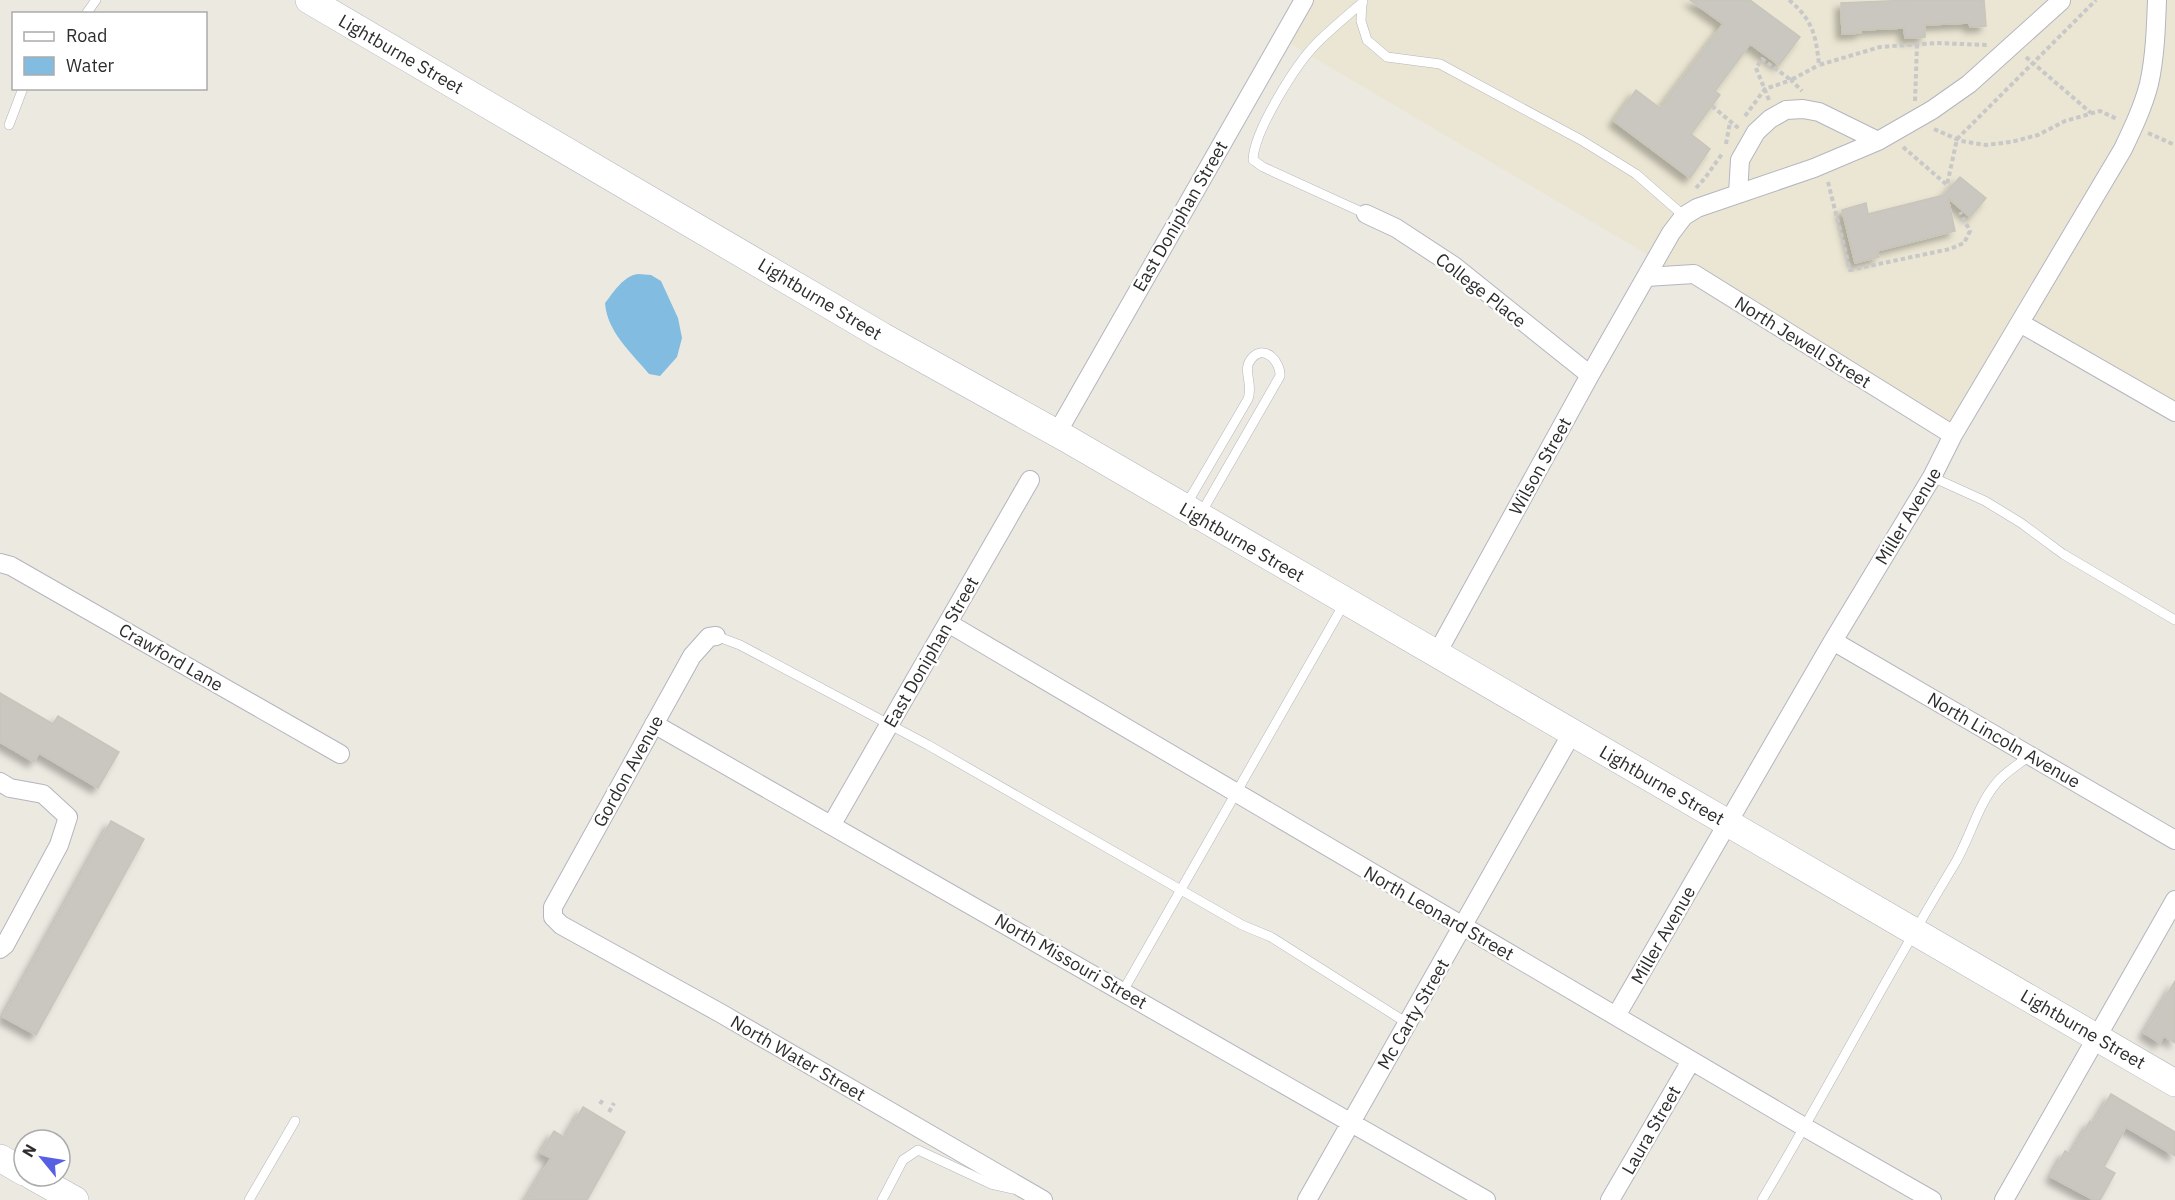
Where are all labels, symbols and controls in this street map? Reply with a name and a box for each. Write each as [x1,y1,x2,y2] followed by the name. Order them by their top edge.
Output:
[334,9,468,99] street label: Lightburne Street
[12,12,207,90] legend
[66,24,107,47] text: Road
[66,54,115,77] text: Water
[1127,136,1233,296] street label: East Doniphan Street
[1431,247,1531,333] street label: College Place
[754,253,886,345] street label: Lightburne Street
[1731,291,1875,393] street label: North Jewell Street
[1504,413,1576,519] street label: Wilson Street
[1870,463,1946,569] street label: Miller Avenue
[1175,497,1309,587] street label: Lightburne Street
[878,572,984,732] street label: East Doniphan Street
[115,618,227,696] street label: Crawford Lane
[1924,687,2085,793] street label: North Lincoln Avenue
[588,711,668,831] street label: Gordon Avenue
[1595,740,1729,830] street label: Lightburne Street
[1360,861,1518,965] street label: North Leonard Street
[1626,882,1700,988] street label: Miller Avenue
[991,908,1151,1014] street label: North Missouri Street
[1372,954,1454,1074] street label: Mc Carty Street
[2016,984,2150,1074] street label: Lightburne Street
[726,1010,870,1106] street label: North Water Street
[1616,1082,1686,1178] street label: Laura Street
[12,1128,72,1188] north arrow
[17,1140,41,1161] text: N

